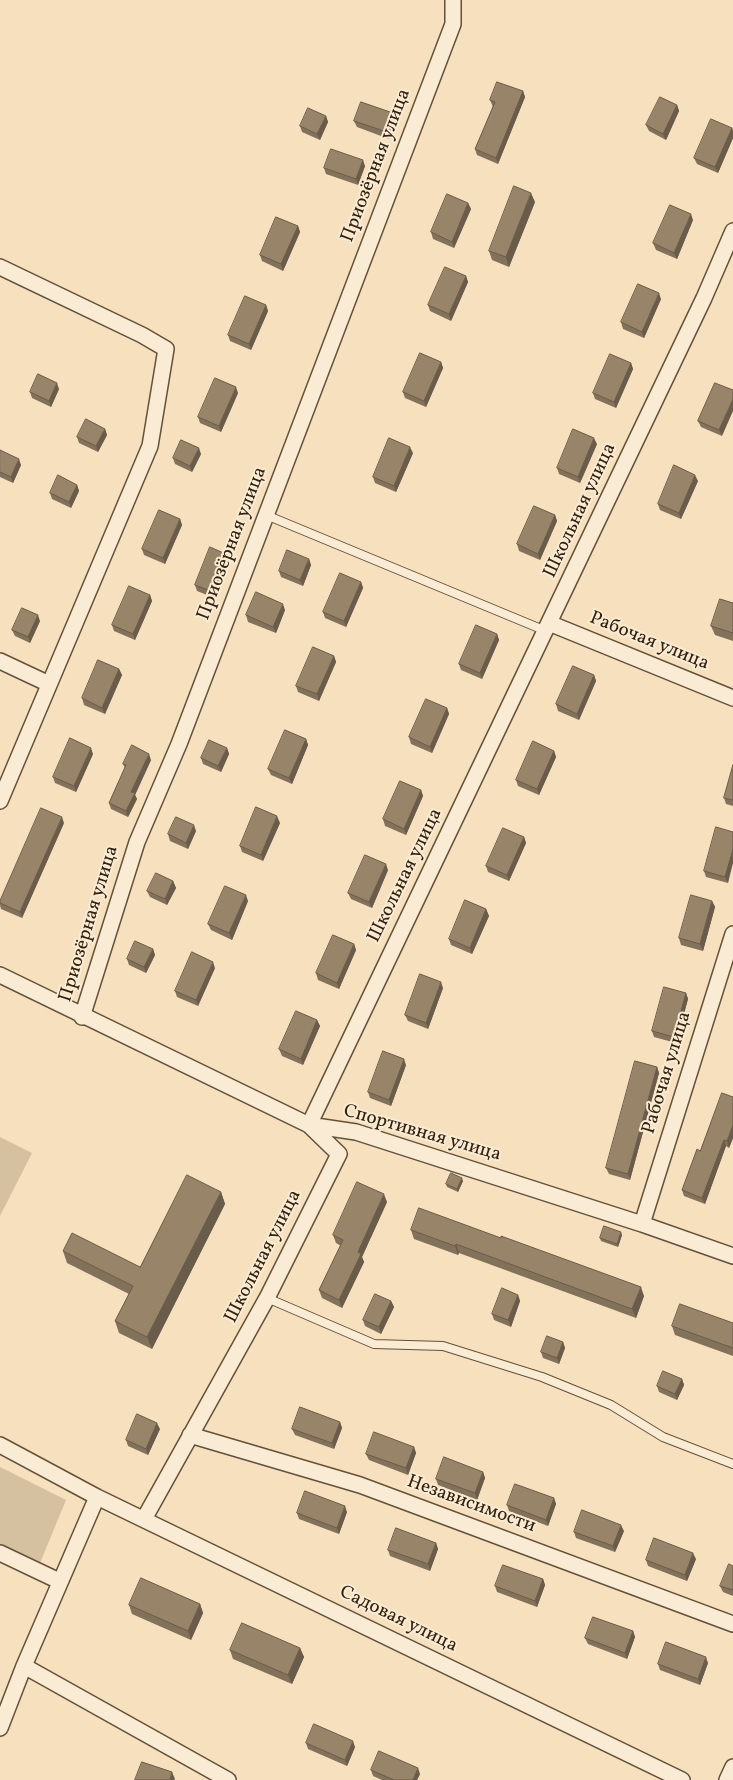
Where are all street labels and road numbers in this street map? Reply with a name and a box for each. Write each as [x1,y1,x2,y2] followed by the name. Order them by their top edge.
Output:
[337,86,417,246] street label: Приозёрная улица
[540,440,622,582] street label: Школьная улица
[193,464,273,624] street label: Приозёрная улица
[586,608,712,676] street label: Рабочая улица
[364,805,448,947] street label: Школьная улица
[55,843,125,1005] street label: Приозёрная улица
[639,1009,697,1137] street label: Рабочая улица
[341,1101,503,1167] street label: Спортивная улица
[221,1187,307,1327] street label: Школьная улица
[404,1471,538,1539] street label: Независимости
[335,1582,461,1658] street label: Садовая улица

